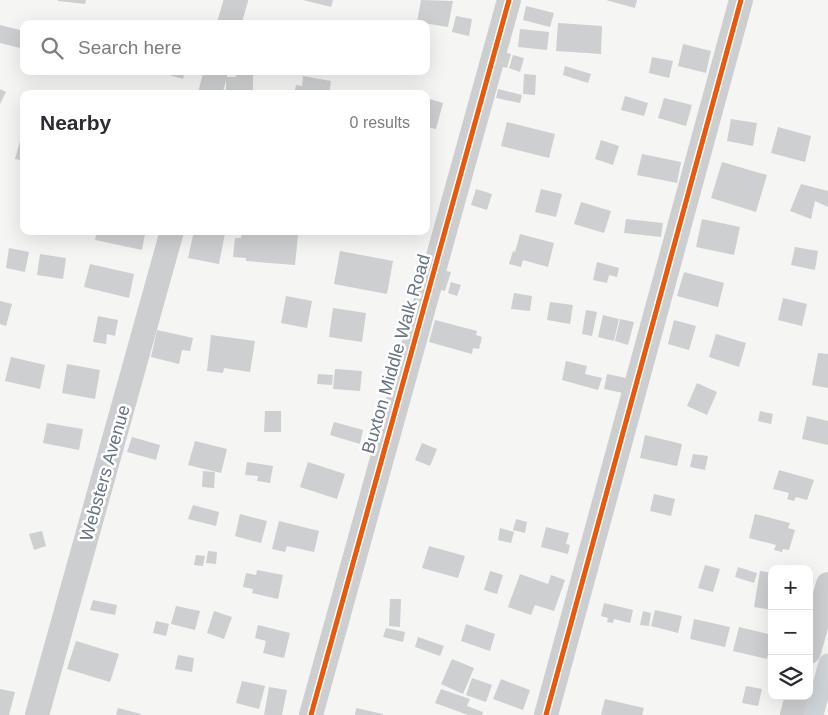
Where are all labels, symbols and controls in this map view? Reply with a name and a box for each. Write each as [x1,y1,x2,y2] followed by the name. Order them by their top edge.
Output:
[20,20,430,75] search box
[38,34,66,62] icon: search
[78,37,182,58] text: Search here
[40,111,111,134] text: Nearby
[350,114,410,131] text: 0 results
[358,252,434,456] street label: Buxton Middle Walk Road
[76,403,134,543] street label: Websters Avenue
[768,565,813,700] map controls
[768,565,813,610] button: +
[768,610,813,655] button: −
[768,655,813,700] button: layers

